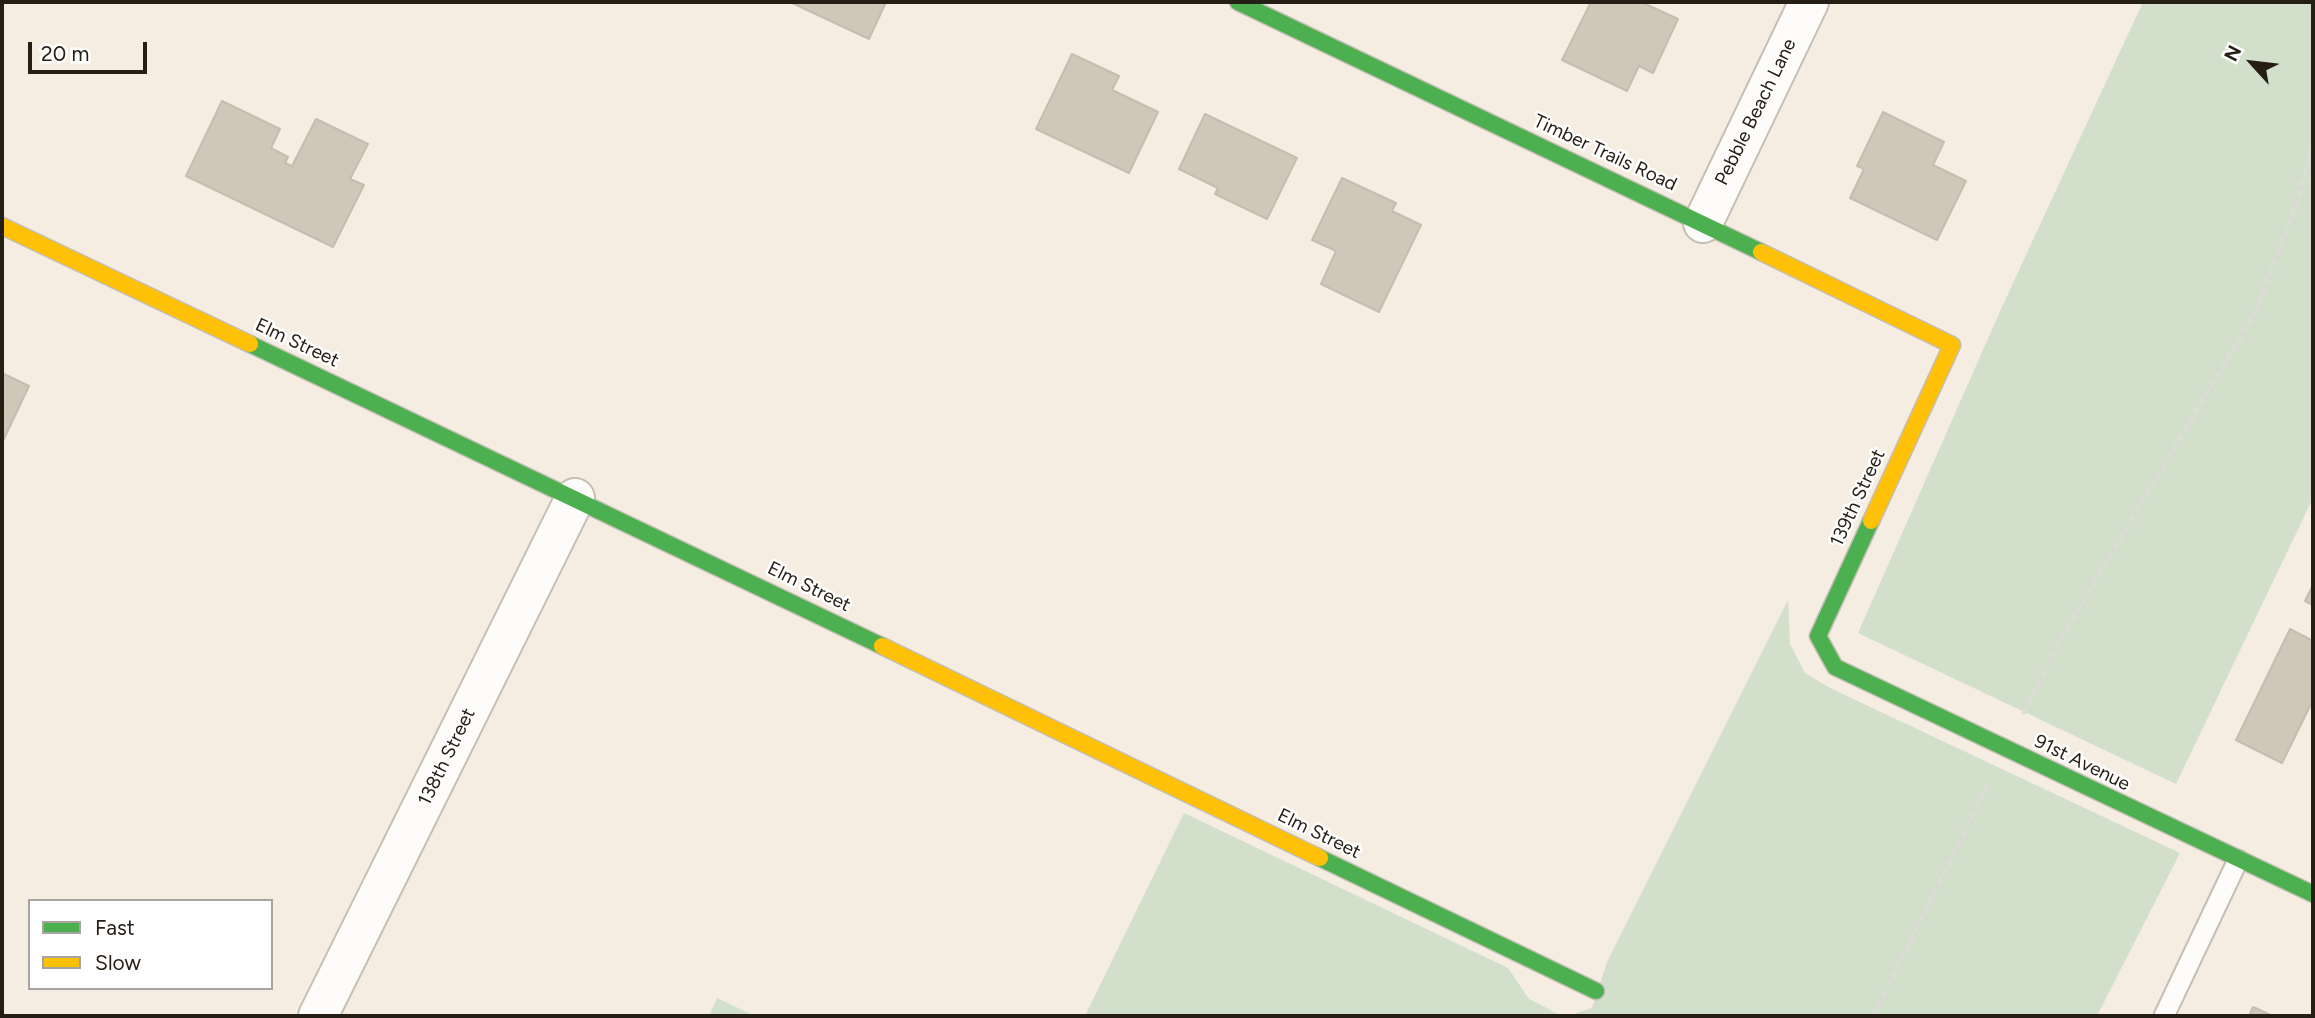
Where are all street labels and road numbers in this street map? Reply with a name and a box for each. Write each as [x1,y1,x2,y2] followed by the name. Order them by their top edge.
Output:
[1711,35,1801,189] street label: Pebble Beach Lane
[1530,110,1680,196] street label: Timber Trails Road
[252,314,342,372] street label: Elm Street
[1826,446,1890,550] street label: 139th Street
[764,557,854,617] street label: Elm Street
[414,705,480,809] street label: 138th Street
[2030,730,2134,796] street label: 91st Avenue
[1274,804,1364,864] street label: Elm Street

